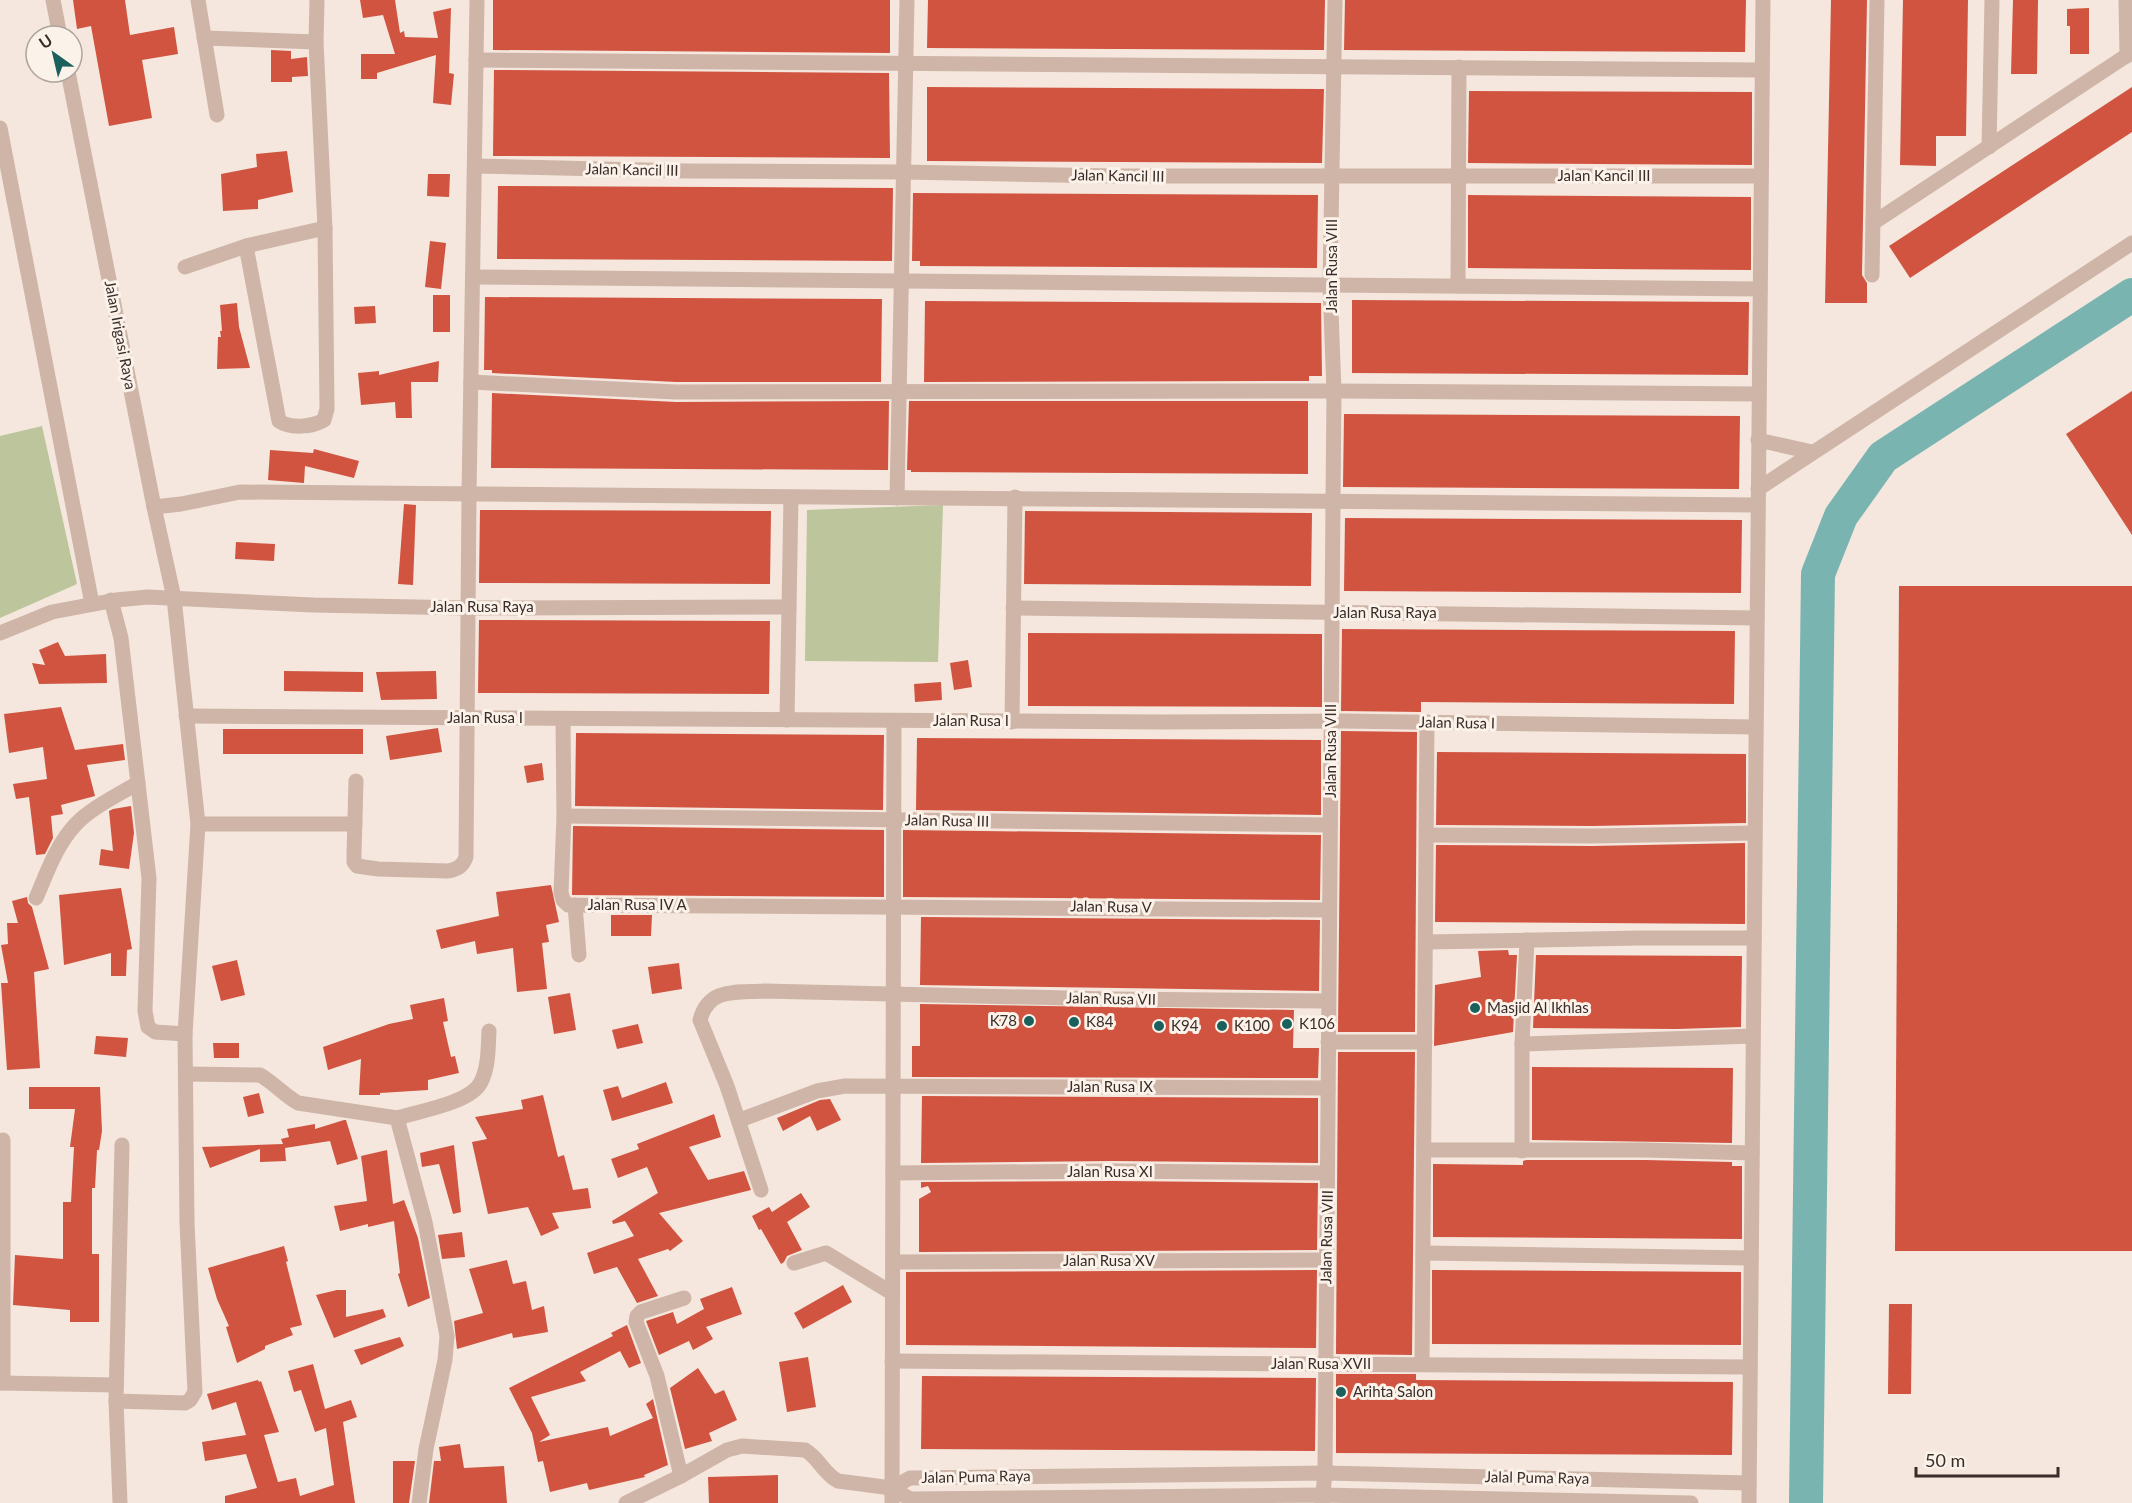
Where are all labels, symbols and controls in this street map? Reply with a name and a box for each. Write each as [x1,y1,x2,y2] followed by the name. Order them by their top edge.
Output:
[24,24,84,84] north arrow
[35,30,56,52] text: U
[585,159,679,179] street label: Jalan Kancil III
[1071,165,1165,185] street label: Jalan Kancil III
[1557,166,1651,184] street label: Jalan Kancil III
[1322,219,1340,313] street label: Jalan Rusa VIII
[102,279,140,391] street label: Jalan Irigasi Raya
[430,597,534,615] street label: Jalan Rusa Raya
[1333,603,1437,621] street label: Jalan Rusa Raya
[1321,704,1339,798] street label: Jalan Rusa VIII
[447,708,523,726] street label: Jalan Rusa I
[933,711,1009,729] street label: Jalan Rusa I
[1419,712,1495,732] street label: Jalan Rusa I
[905,810,989,830] street label: Jalan Rusa III
[587,895,687,913] street label: Jalan Rusa IV A
[1070,896,1153,916] street label: Jalan Rusa V
[1066,988,1156,1008] street label: Jalan Rusa VII
[1487,998,1589,1016] place label: Masjid Al Ikhlas
[1468,1001,1482,1015] marker: Masjid Al Ikhlas
[990,1011,1017,1029] place label: K78
[1086,1012,1114,1030] place label: K84
[1022,1014,1036,1028] marker: K78
[1299,1014,1335,1032] place label: K106
[1067,1015,1081,1029] marker: K84
[1171,1016,1199,1034] place label: K94
[1234,1016,1270,1034] place label: K100
[1280,1017,1294,1031] marker: K106
[1152,1019,1166,1033] marker: K94
[1215,1019,1229,1033] marker: K100
[1067,1077,1153,1095] street label: Jalan Rusa IX
[1067,1162,1153,1180] street label: Jalan Rusa XI
[1316,1190,1336,1284] street label: Jalan Rusa VIII
[1063,1251,1156,1269] street label: Jalan Rusa XV
[1271,1354,1371,1372] street label: Jalan Rusa XVII
[1353,1382,1433,1400] place label: Arihta Salon
[1334,1385,1348,1399] marker: Arihta Salon
[1916,1440,2058,1478] scale bar
[1925,1449,1965,1471] text: 50 m
[921,1466,1031,1486] street label: Jalan Puma Raya
[1485,1467,1589,1487] street label: Jalal Puma Raya

